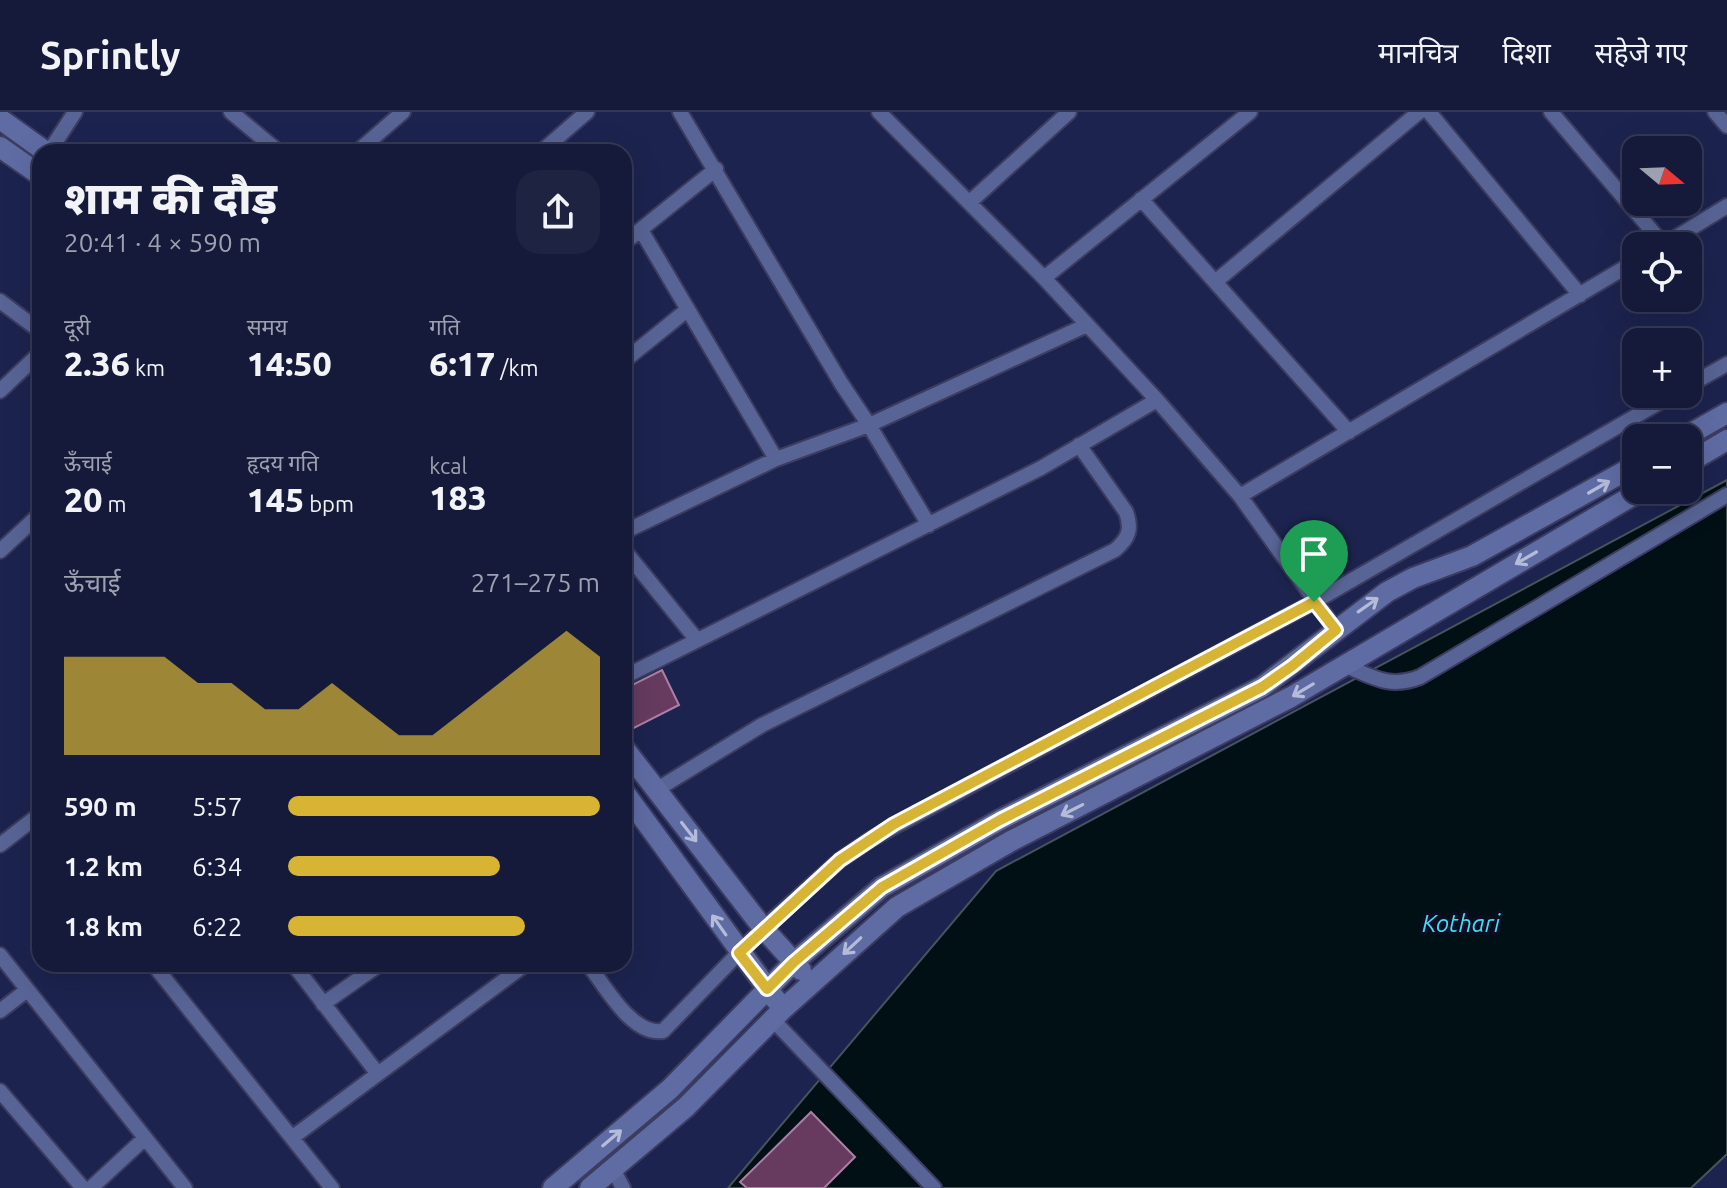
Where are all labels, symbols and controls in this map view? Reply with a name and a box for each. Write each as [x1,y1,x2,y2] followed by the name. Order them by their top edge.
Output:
[40,34,181,76] text: Sprintly
[1378,37,1458,68] text: मानचित्र
[1502,37,1551,68] text: दिशा
[1595,37,1687,68] text: सहेजे गए
[1622,136,1702,216] north arrow
[1622,136,1702,504] map controls
[516,170,600,254] button: share
[64,173,277,222] text: शाम की दौड़
[64,228,261,257] text: 20:41 · 4 × 590 m
[1622,232,1702,312] button: locate
[64,314,90,339] text: दूरी
[247,314,287,339] text: समय
[429,314,460,339] text: गति
[1622,328,1702,408] button: +
[64,344,130,382] text: 2.36
[247,344,332,382] text: 14:50
[429,344,495,382] text: 6:17
[130,355,165,380] text: km
[495,355,539,380] text: /km
[1622,424,1702,504] button: −
[64,450,112,475] text: ऊँचाई
[247,450,319,475] text: हृदय गति
[429,453,467,478] text: kcal
[429,478,487,516] text: 183
[1586,479,1610,494] one-way arrow
[64,480,102,518] text: 20
[247,480,304,518] text: 145
[102,491,126,516] text: m
[304,491,354,516] text: bpm
[1280,520,1348,602] pin
[1292,532,1336,576] icon: arrive
[1515,550,1538,566] one-way arrow
[64,568,120,597] text: ऊँचाई
[471,568,600,597] text: 271–275 m
[1357,597,1379,613] one-way arrow
[1292,682,1315,698] one-way arrow
[64,792,137,821] text: 590 m
[192,792,242,821] text: 5:57
[1061,803,1084,819] one-way arrow
[680,821,697,842] one-way arrow
[64,852,143,881] text: 1.2 km
[192,852,242,881] text: 6:34
[1422,910,1501,937] water label: Kothari
[64,912,143,941] text: 1.8 km
[192,912,242,941] text: 6:22
[711,914,727,936] one-way arrow
[842,936,862,955] one-way arrow
[602,1129,622,1147] one-way arrow

